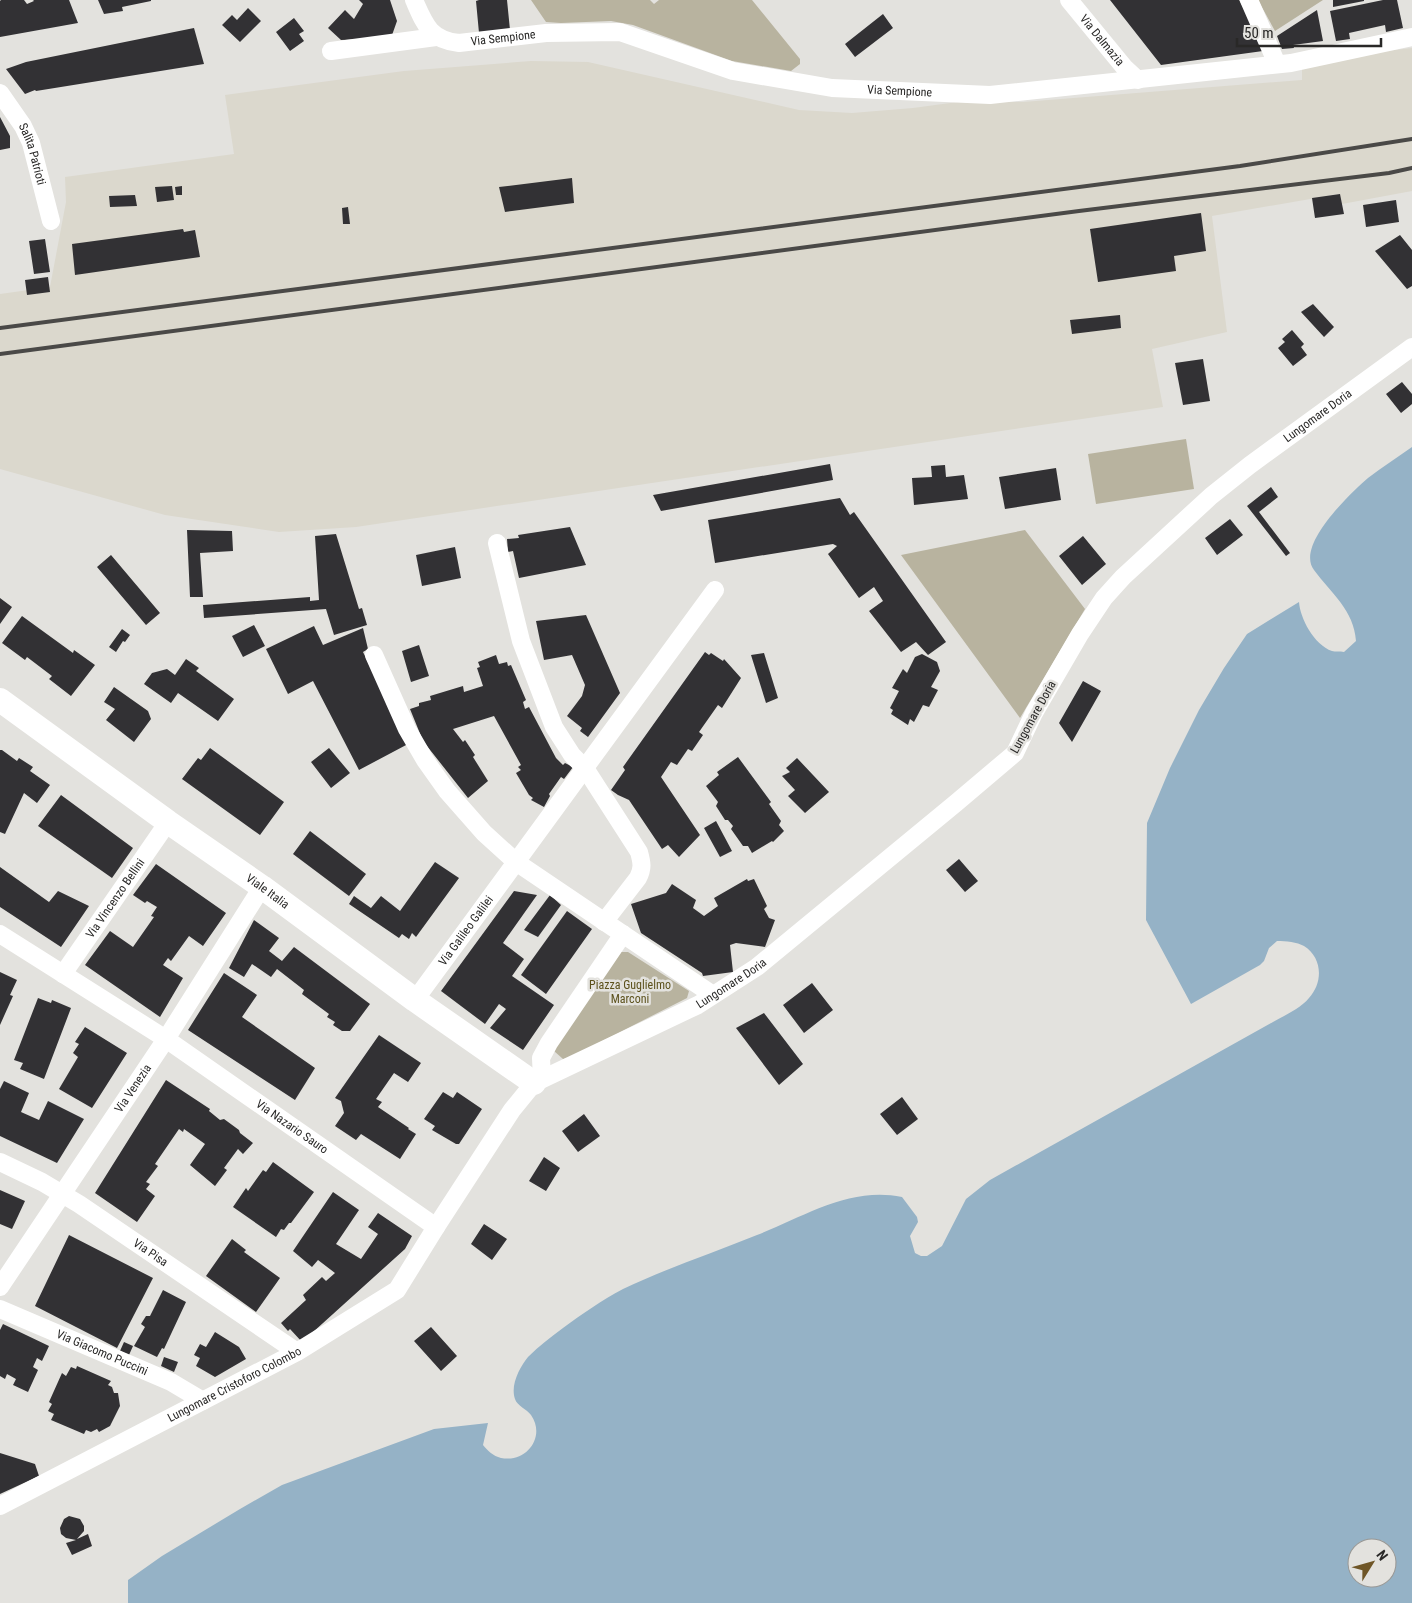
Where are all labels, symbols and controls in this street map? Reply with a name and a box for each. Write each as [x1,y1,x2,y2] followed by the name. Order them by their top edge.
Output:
[1077,12,1127,69] street label: Via Dalmazia
[1237,15,1381,47] scale bar
[1244,24,1274,42] text: 50 m
[470,27,537,49] street label: Via Sempione
[867,83,933,99] street label: Via Sempione
[16,121,48,187] street label: Salita Patrioti
[1281,386,1355,445] street label: Lungomare Doria
[1007,678,1059,756] street label: Lungomare Doria
[83,856,148,941] street label: Via Vincenzo Bellini
[243,871,292,912] street label: Viale Italia
[436,893,496,968] street label: Via Galileo Galilei
[694,955,769,1011] street label: Lungomare Doria
[589,978,671,1006] park label: Piazza Guglielmo Marconi
[112,1061,154,1115] street label: Via Venezia
[253,1097,331,1157] street label: Via Nazario Sauro
[131,1236,171,1269] street label: Via Pisa
[54,1327,150,1378] street label: Via Giacomo Puccini
[165,1344,304,1425] street label: Lungomare Cristoforo Colombo
[1347,1538,1397,1588] north arrow
[1373,1547,1391,1563] text: N

